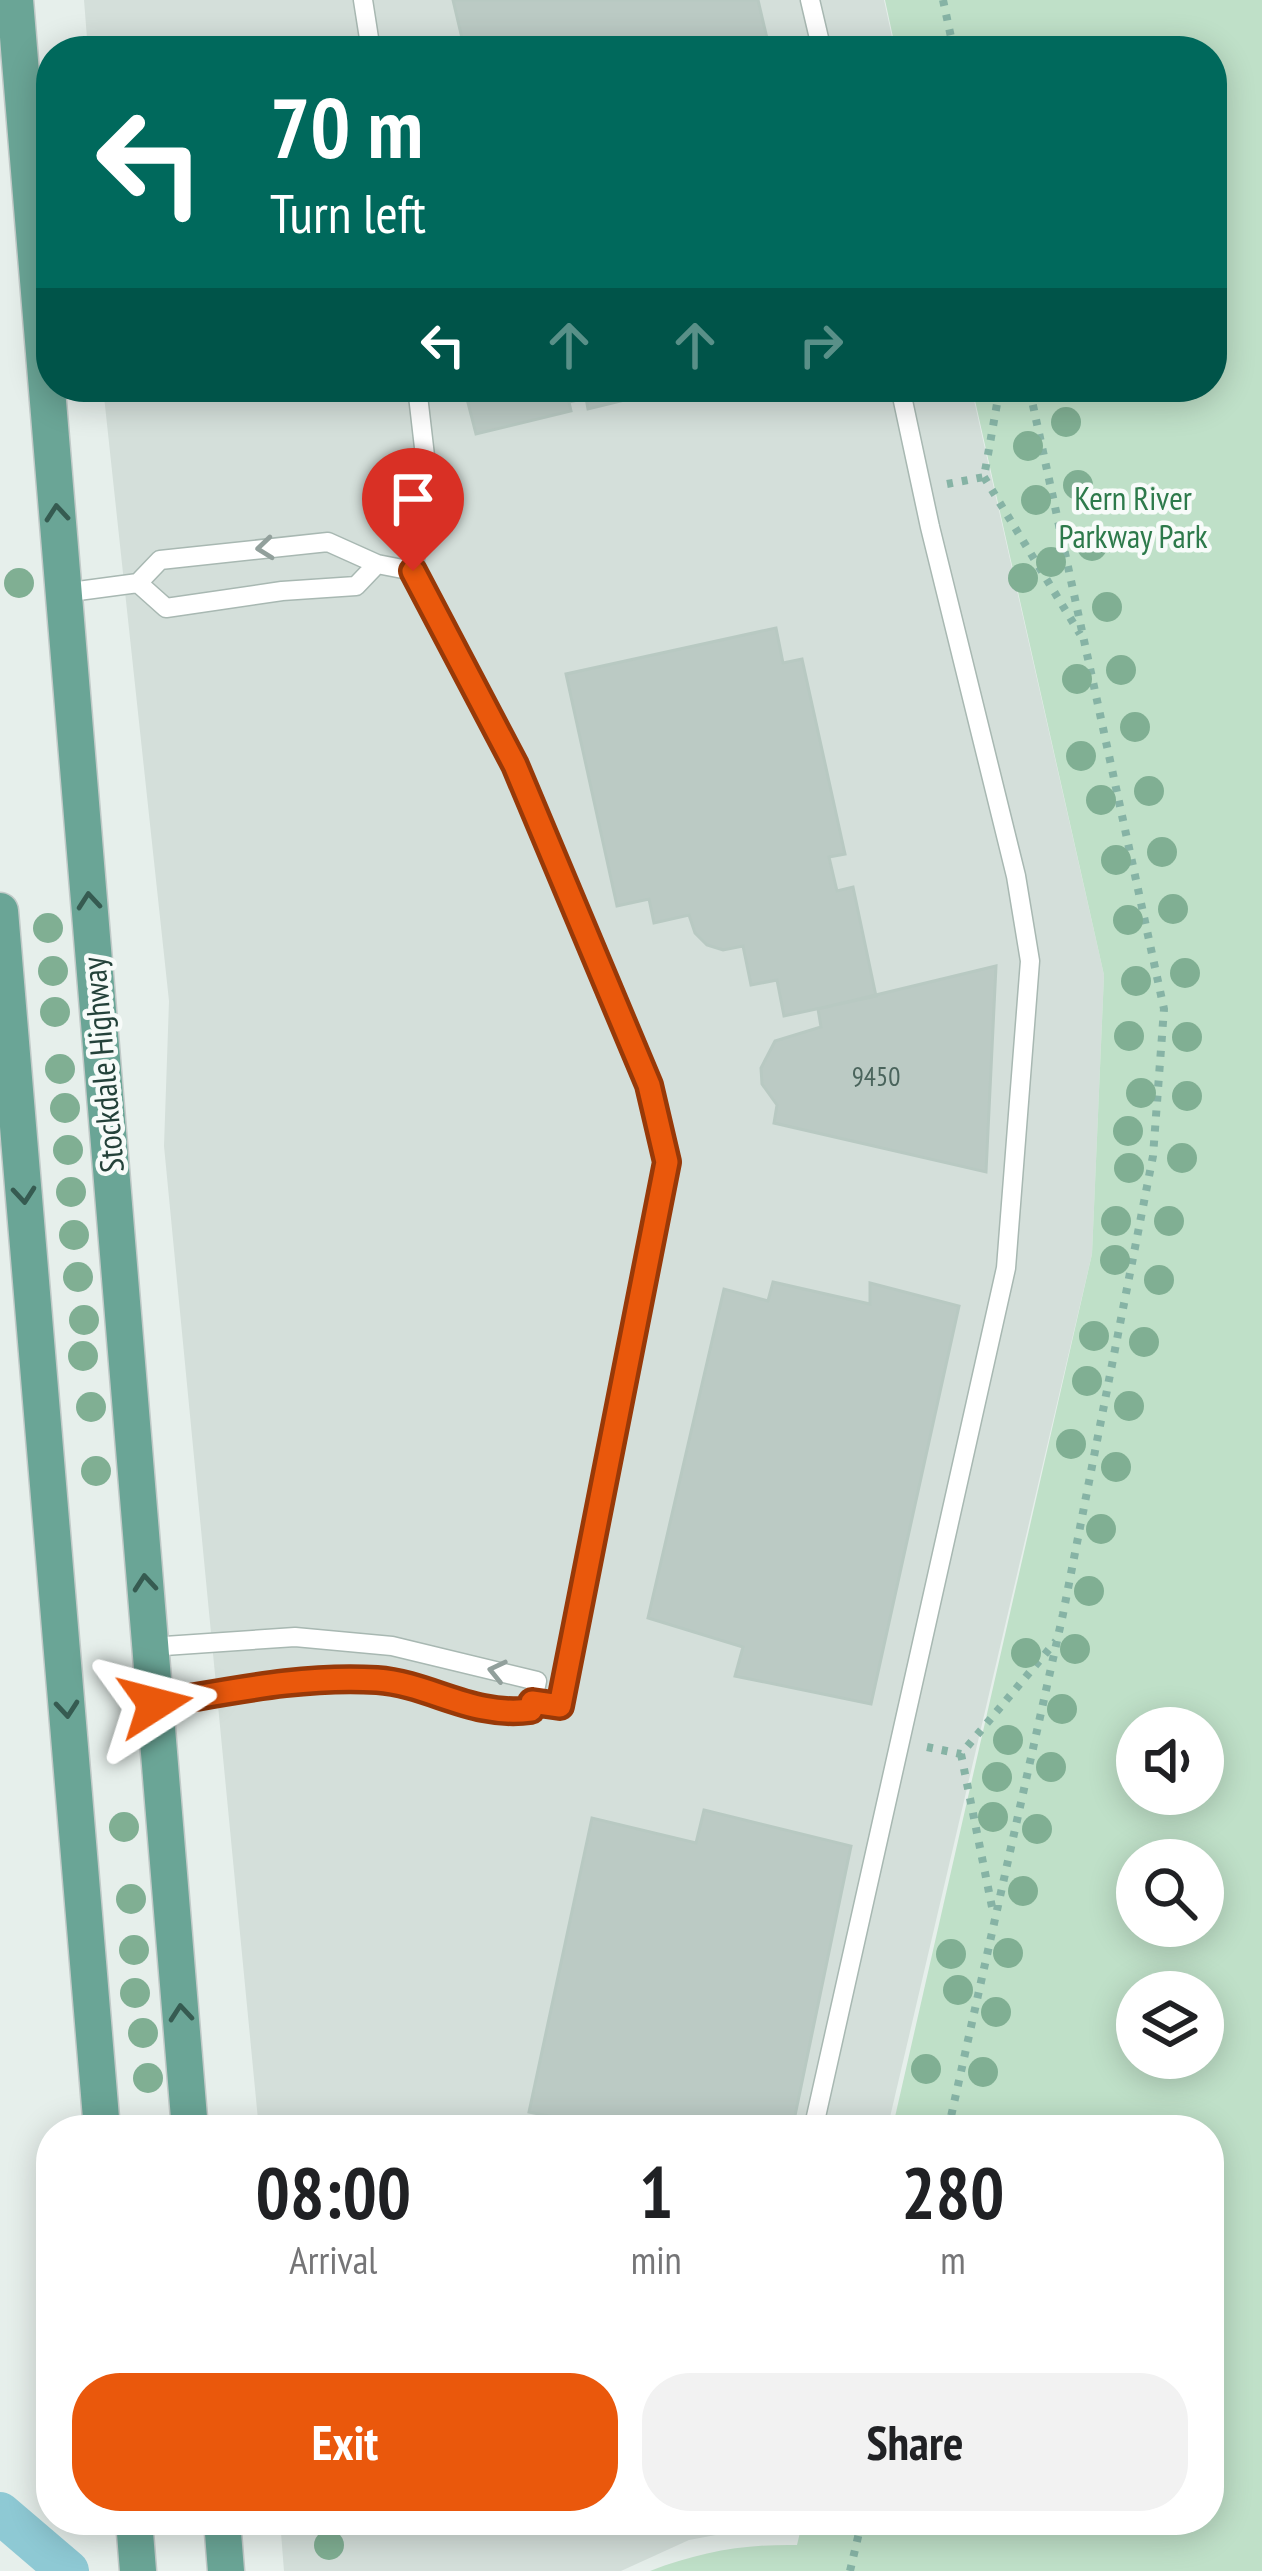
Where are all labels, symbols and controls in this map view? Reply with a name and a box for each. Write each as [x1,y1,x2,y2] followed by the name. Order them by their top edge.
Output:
[270,72,423,181] text: 70 m
[72,84,228,240] icon: left
[270,178,426,248] text: Turn left
[410,312,476,378] icon: left
[536,312,602,378] icon: ahead
[662,312,728,378] icon: ahead
[788,312,854,378] icon: right
[362,448,464,571] pin
[380,466,446,532] icon: arrive
[1058,476,1208,557] park label: Kern River Parkway Park
[44,503,70,522] one-way arrow
[255,535,275,561] one-way arrow
[76,891,102,910] one-way arrow
[71,955,133,1175] street label: Stockdale Highway
[852,1059,900,1093] house number: 9450
[10,1186,36,1205] one-way arrow
[133,1573,158,1592] one-way arrow
[92,1641,218,1767] position arrow
[487,1660,507,1685] one-way arrow
[53,1700,79,1719] one-way arrow
[1116,1707,1224,2079] map controls
[1116,1707,1224,1815] button: sound
[1116,1839,1224,1947] button: search
[1116,1971,1224,2079] button: layers
[168,2003,194,2022] one-way arrow
[256,2145,411,2238] text: 08:00
[639,2145,673,2238] text: 1
[901,2145,1004,2238] text: 280
[289,2234,377,2285] text: Arrival
[631,2234,682,2285] text: min
[940,2234,966,2285] text: m
[72,2373,618,2511] button: Exit
[642,2373,1188,2511] button: Share

